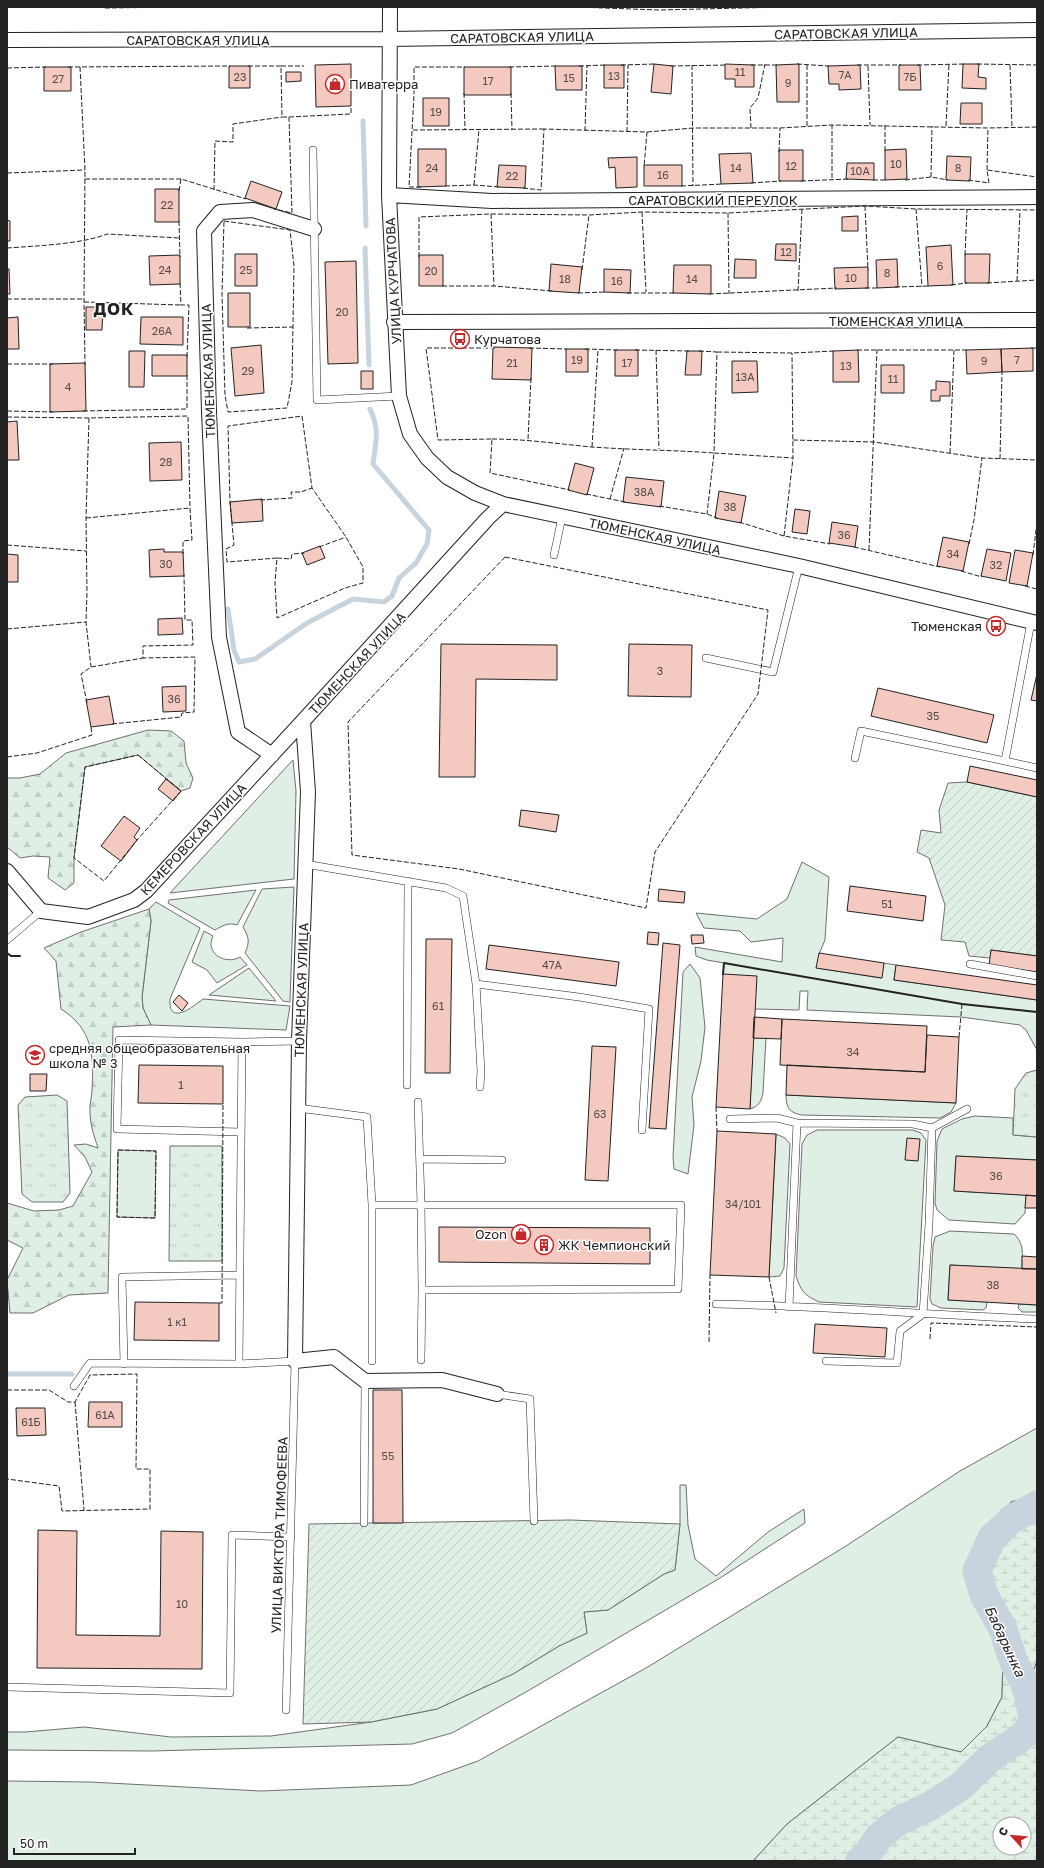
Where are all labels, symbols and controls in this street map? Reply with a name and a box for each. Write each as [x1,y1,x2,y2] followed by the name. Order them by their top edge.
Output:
[774,24,918,42] street label: САРАТОВСКАЯ УЛИЦА
[450,28,594,46] street label: САРАТОВСКАЯ УЛИЦА
[126,32,270,48] street label: САРАТОВСКАЯ УЛИЦА
[735,65,745,78] house number: 11
[838,68,852,81] house number: 7А
[608,69,620,82] house number: 13
[234,70,246,83] house number: 23
[903,70,917,83] house number: 7Б
[563,71,575,84] house number: 15
[52,72,64,85] house number: 27
[324,73,346,95] shop icon: Пиватерра
[482,74,494,87] house number: 17
[349,76,418,92] place label: Пиватерра
[785,76,791,89] house number: 9
[430,105,442,118] house number: 19
[890,157,902,170] house number: 10
[785,159,797,172] house number: 12
[425,161,439,174] house number: 24
[730,161,742,174] house number: 14
[955,161,962,174] house number: 8
[850,164,870,177] house number: 10А
[657,168,669,181] house number: 16
[506,169,518,182] house number: 22
[628,192,798,208] street label: САРАТОВСКИЙ ПЕРЕУЛОК
[161,198,173,211] house number: 22
[382,217,404,345] street label: УЛИЦА КУРЧАТОВА
[780,245,792,258] house number: 12
[937,259,944,272] house number: 6
[158,263,172,276] house number: 24
[240,263,252,276] house number: 25
[424,264,438,277] house number: 20
[884,266,891,279] house number: 8
[845,271,857,284] house number: 10
[559,272,571,285] house number: 18
[686,272,698,285] house number: 14
[611,274,623,287] house number: 16
[93,298,135,319] district label: ДОК
[198,303,218,439] street label: ТЮМЕНСКАЯ УЛИЦА
[335,305,349,318] house number: 20
[829,313,964,329] street label: ТЮМЕНСКАЯ УЛИЦА
[152,324,173,337] house number: 26А
[449,328,471,350] bus stop icon: Курчатова
[474,331,541,347] place label: Курчатова
[571,353,583,366] house number: 19
[1014,353,1020,366] house number: 7
[981,354,987,367] house number: 9
[506,356,518,369] house number: 21
[621,356,633,369] house number: 17
[840,359,852,372] house number: 13
[241,364,255,377] house number: 29
[735,370,755,383] house number: 13А
[888,372,898,385] house number: 11
[65,380,72,393] house number: 4
[159,455,173,468] house number: 28
[634,485,655,498] house number: 38А
[723,500,737,513] house number: 38
[587,514,723,558] street label: ТЮМЕНСКАЯ УЛИЦА
[837,528,851,541] house number: 36
[946,547,960,560] house number: 34
[159,557,173,570] house number: 30
[990,558,1002,571] house number: 32
[305,608,409,718] street label: ТЮМЕНСКАЯ УЛИЦА
[985,615,1007,637] bus stop icon: Тюменская
[911,618,982,634] place label: Тюменская
[657,664,663,677] house number: 3
[167,692,181,705] house number: 36
[927,709,939,722] house number: 35
[137,779,250,899] street label: КЕМЕРОВСКАЯ УЛИЦА
[881,897,893,910] house number: 51
[291,922,311,1058] street label: ТЮМЕНСКАЯ УЛИЦА
[542,958,563,971] house number: 47А
[432,999,444,1012] house number: 61
[49,1040,250,1071] place label: средняя общеобразовательная школа № 3
[24,1044,46,1066] school or university icon: средняя общеобразовательная школа № 3
[846,1045,860,1058] house number: 34
[178,1078,184,1091] house number: 1
[593,1107,607,1120] house number: 63
[989,1169,1003,1182] house number: 36
[725,1197,761,1210] house number: 34/101
[510,1223,532,1245] shop icon: Ozon
[475,1226,507,1242] place label: Ozon
[533,1234,555,1256] building icon: ЖК Чемпионский
[558,1237,670,1253] place label: ЖК Чемпионский
[986,1278,1000,1291] house number: 38
[167,1315,187,1328] house number: 1 к1
[95,1408,115,1421] house number: 61А
[21,1415,41,1428] house number: 61Б
[268,1436,290,1634] street label: УЛИЦА ВИКТОРА ТИМОФЕЕВА
[382,1449,394,1462] house number: 55
[176,1597,188,1610] house number: 10
[982,1602,1030,1680] water label: Бабарынка
[992,1816,1032,1856] north arrow
[995,1825,1010,1838] text: С
[14,1830,135,1856] scale bar
[20,1836,48,1851] text: 50 m

